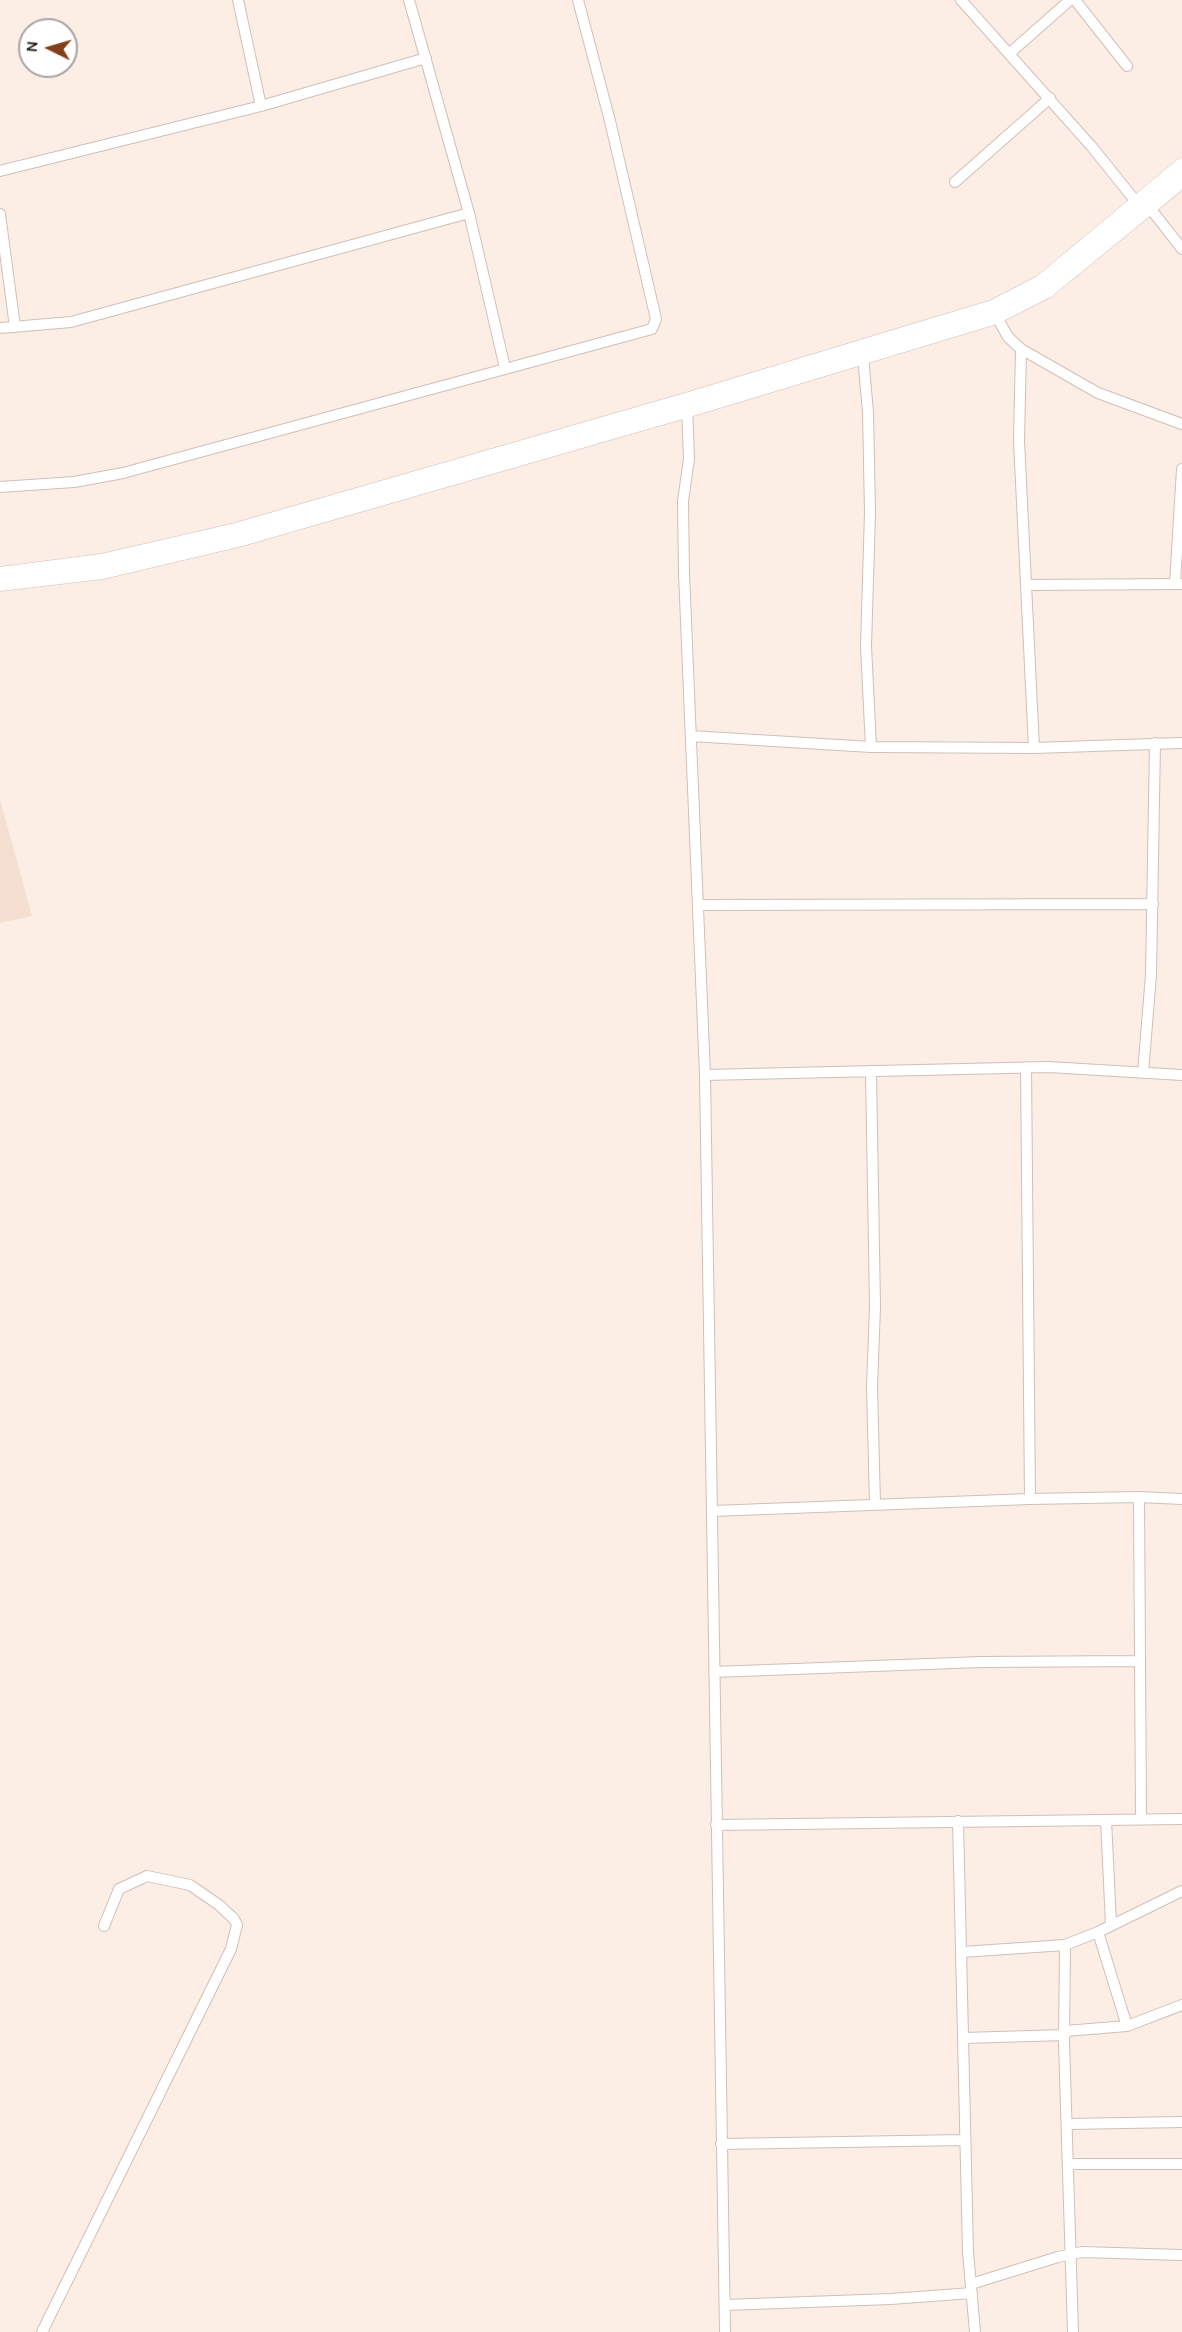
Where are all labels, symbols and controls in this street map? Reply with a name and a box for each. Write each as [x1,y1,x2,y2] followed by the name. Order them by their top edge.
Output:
[18,18,78,78] north arrow
[22,40,42,53] text: N

